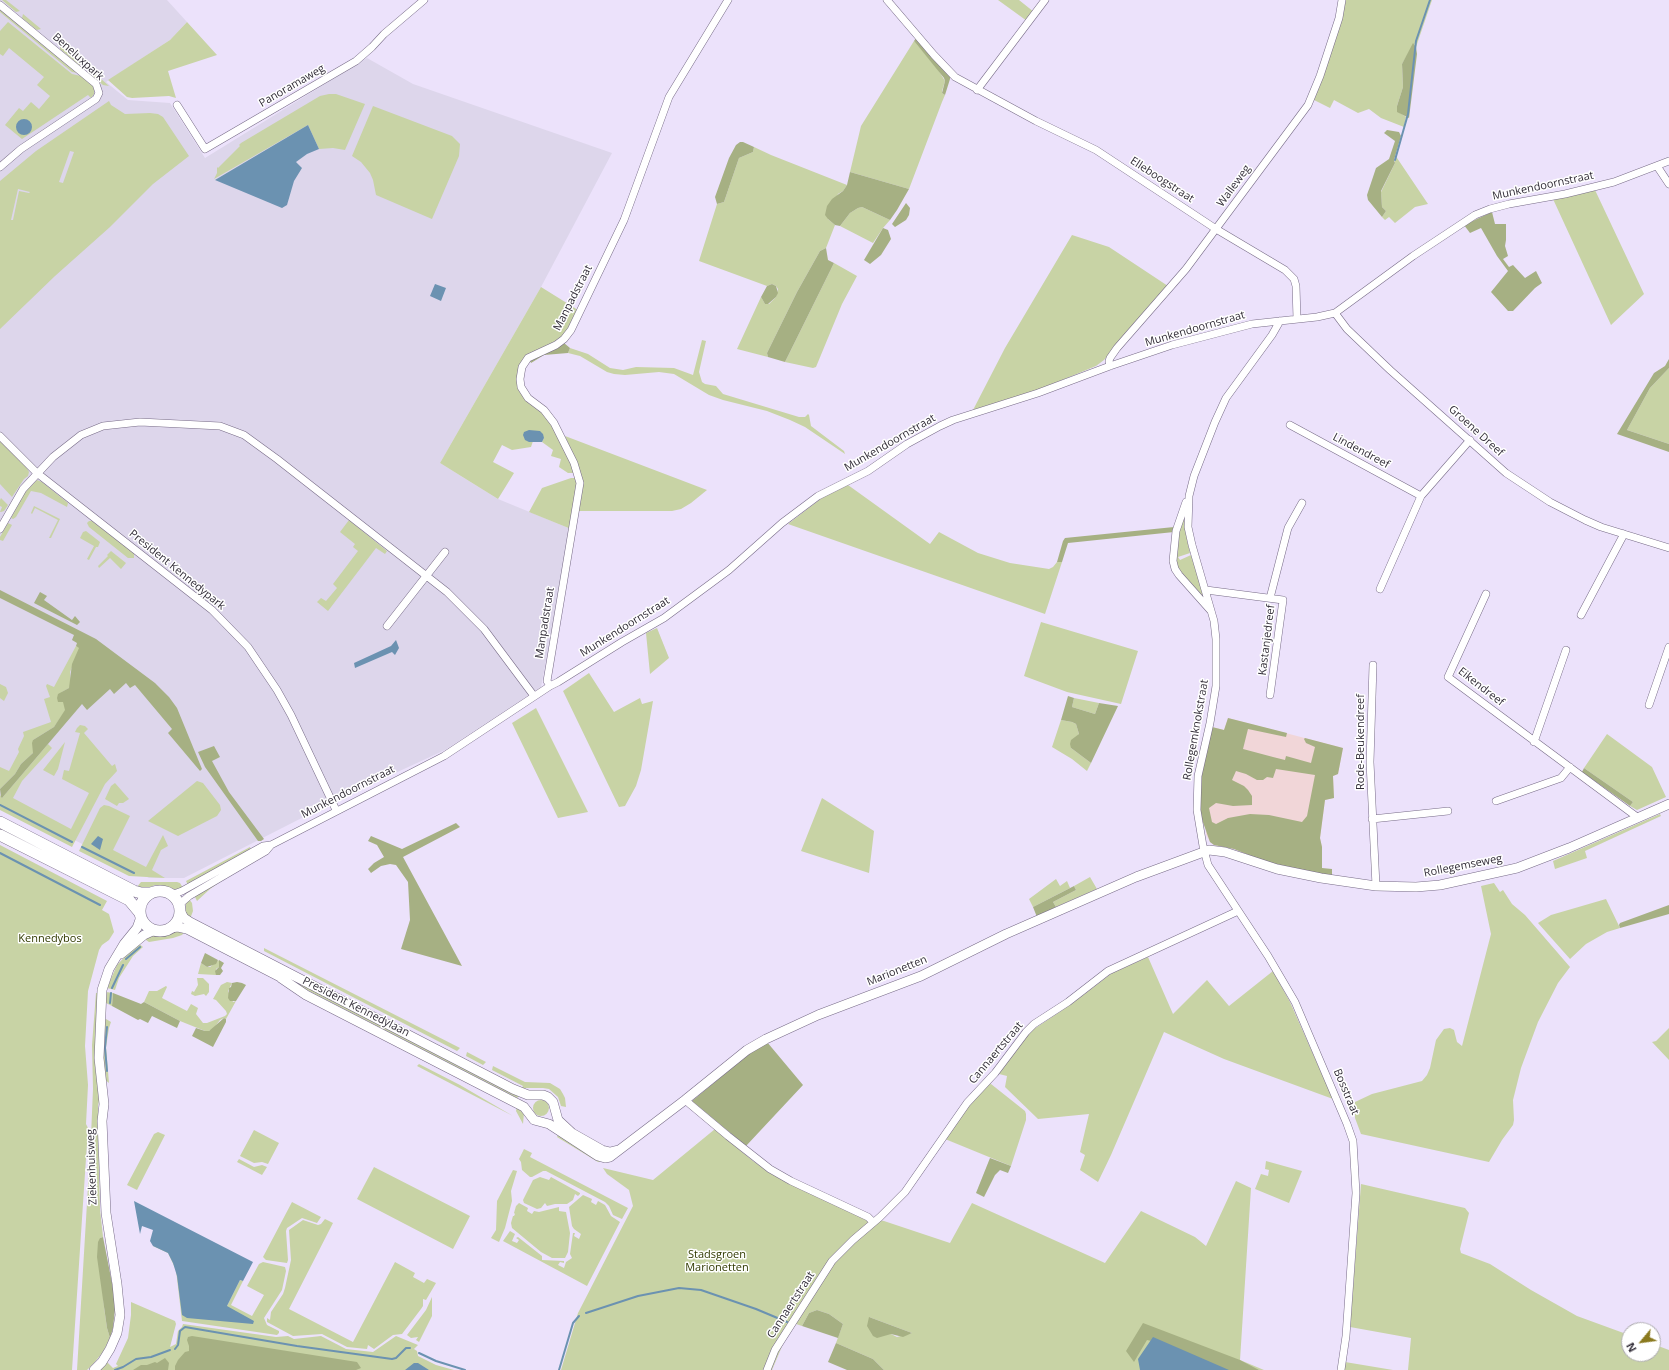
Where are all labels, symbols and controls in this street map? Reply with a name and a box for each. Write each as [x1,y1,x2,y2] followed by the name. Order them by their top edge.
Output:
[50,30,106,84] street label: Beneluxpark
[257,62,327,110] street label: Panoramaweg
[1128,154,1196,206] street label: Elleboogstraat
[1214,162,1254,210] street label: Walleweg
[1491,169,1595,203] street label: Munkendoornstraat
[551,263,595,333] street label: Manpadstraat
[1144,308,1246,350] street label: Munkendoornstraat
[1446,403,1506,459] street label: Groene Dreef
[842,412,938,474] street label: Munkendoornstraat
[1330,431,1392,471] street label: Lindendreef
[126,527,228,613] street label: President Kennedypark
[533,586,557,660] street label: Manpadstraat
[578,594,672,660] street label: Munkendoornstraat
[1256,604,1278,676] street label: Kastanjedreef
[1455,665,1507,709] street label: Eikendreef
[1181,679,1211,781] street label: Rollegemknokstraat
[1354,694,1368,790] street label: Rode-Beukendreef
[299,763,397,821] street label: Munkendoornstraat
[1423,852,1503,880] street label: Rollegemseweg
[18,932,82,946] park label: Kennedybos
[865,953,929,989] street label: Marionetten
[300,974,412,1040] street label: President Kennedylaan
[966,1019,1026,1087] street label: Cannaertstraat
[1330,1067,1362,1117] street label: Bosstraat
[84,1129,100,1205] street label: Ziekenhuisweg
[685,1248,749,1274] park label: Stadsgroen Marionetten
[764,1269,818,1341] street label: Cannaertstraat
[1621,1322,1661,1362] north arrow
[1622,1340,1640,1355] text: N

